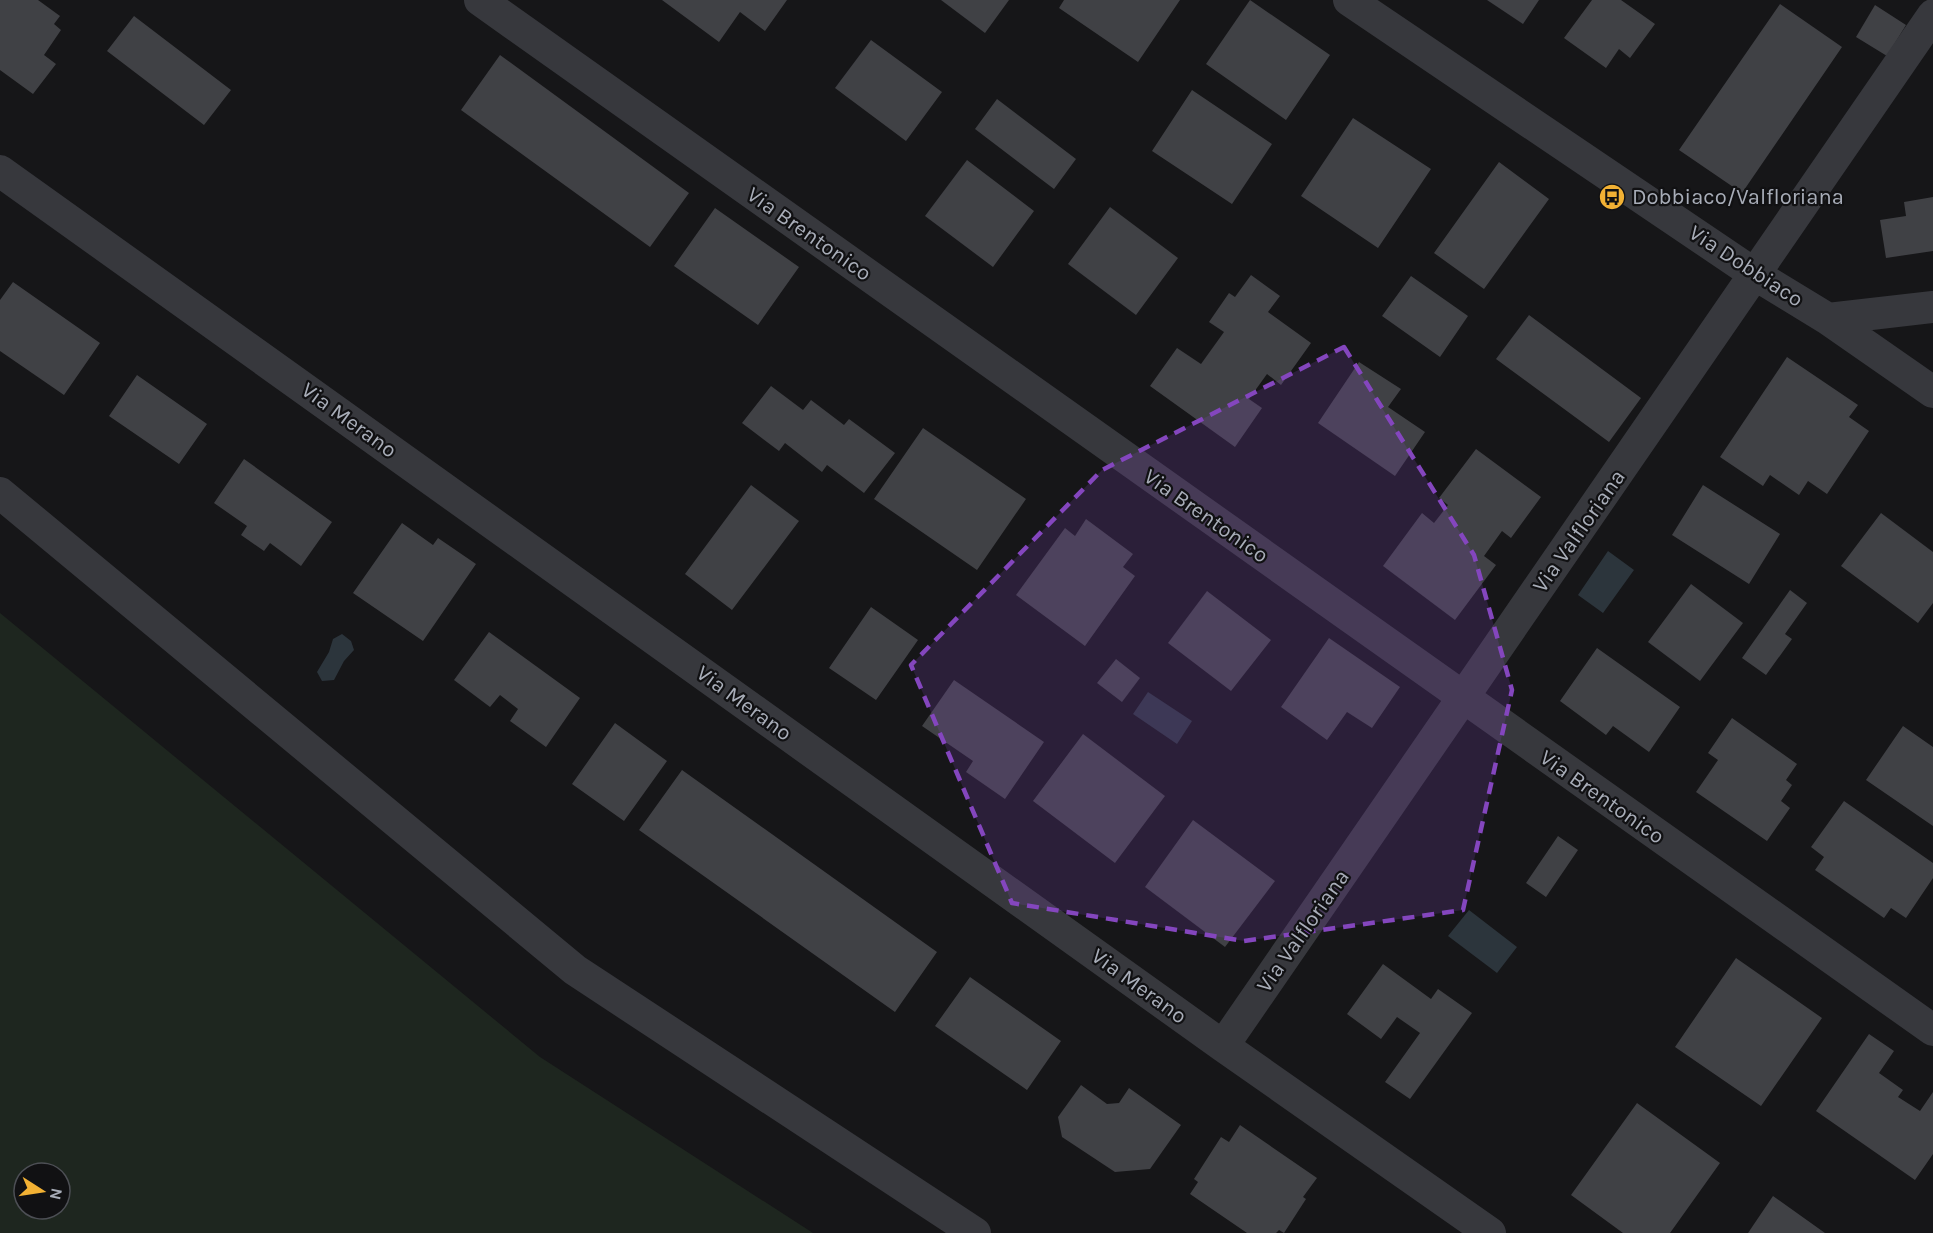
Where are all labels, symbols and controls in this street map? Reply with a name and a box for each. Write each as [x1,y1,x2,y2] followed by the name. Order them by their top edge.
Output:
[742,181,876,287] street label: Via Brentonico
[1597,182,1627,212] bus stop icon: Dobbiaco/Valfloriana
[1632,184,1844,210] place label: Dobbiaco/Valfloriana
[1684,219,1808,313] street label: Via Dobbiaco
[296,377,402,463] street label: Via Merano
[1139,463,1273,569] street label: Via Brentonico
[1527,465,1631,597] street label: Via Valfloriana
[691,660,797,746] street label: Via Merano
[1535,744,1669,850] street label: Via Brentonico
[1251,865,1355,997] street label: Via Valfloriana
[1086,943,1192,1029] street label: Via Merano
[12,1161,72,1221] north arrow
[46,1186,67,1202] text: N

